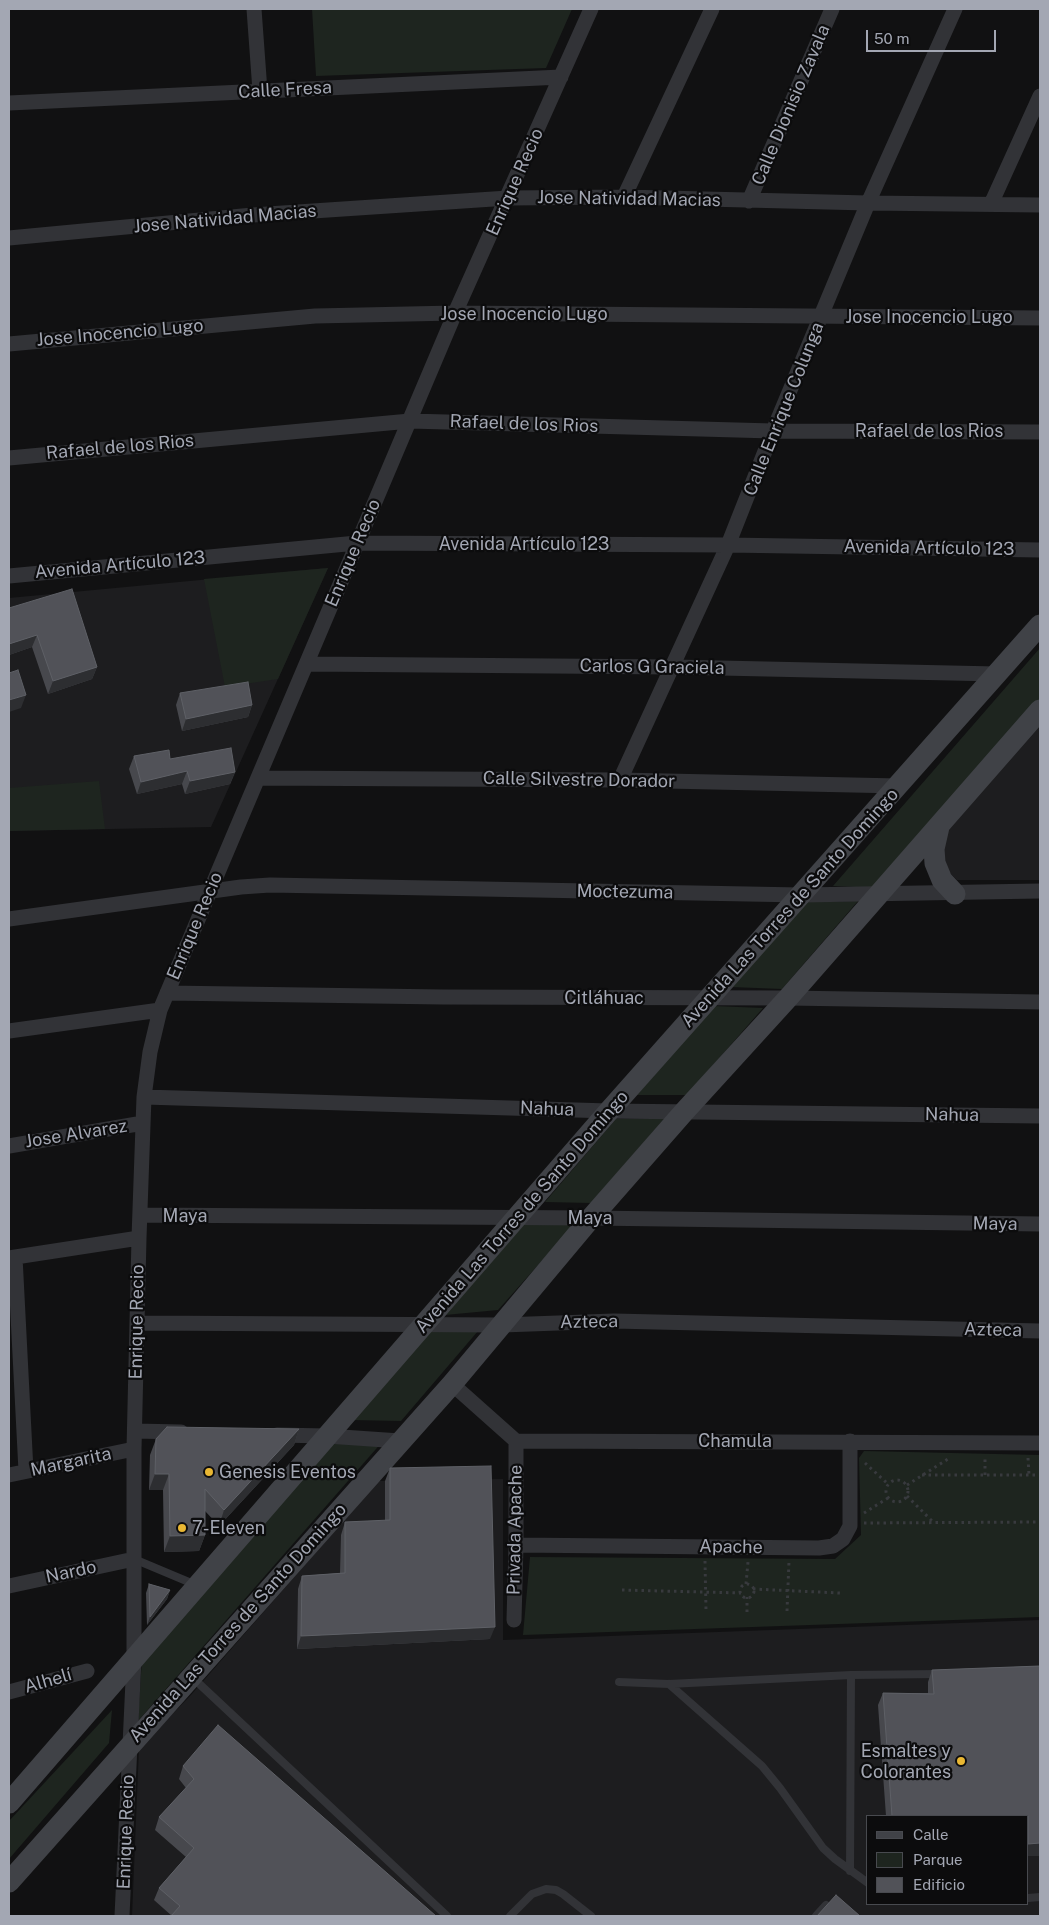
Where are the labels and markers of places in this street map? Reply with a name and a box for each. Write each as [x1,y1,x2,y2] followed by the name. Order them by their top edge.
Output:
[219,1461,356,1483] place label: Genesis Eventos
[203,1466,215,1478] marker: Genesis Eventos
[192,1517,265,1539] place label: 7-Eleven
[176,1522,188,1534] marker: 7-Eleven
[861,1740,951,1782] place label: Esmaltes y Colorantes
[955,1755,967,1767] marker: Esmaltes y Colorantes

